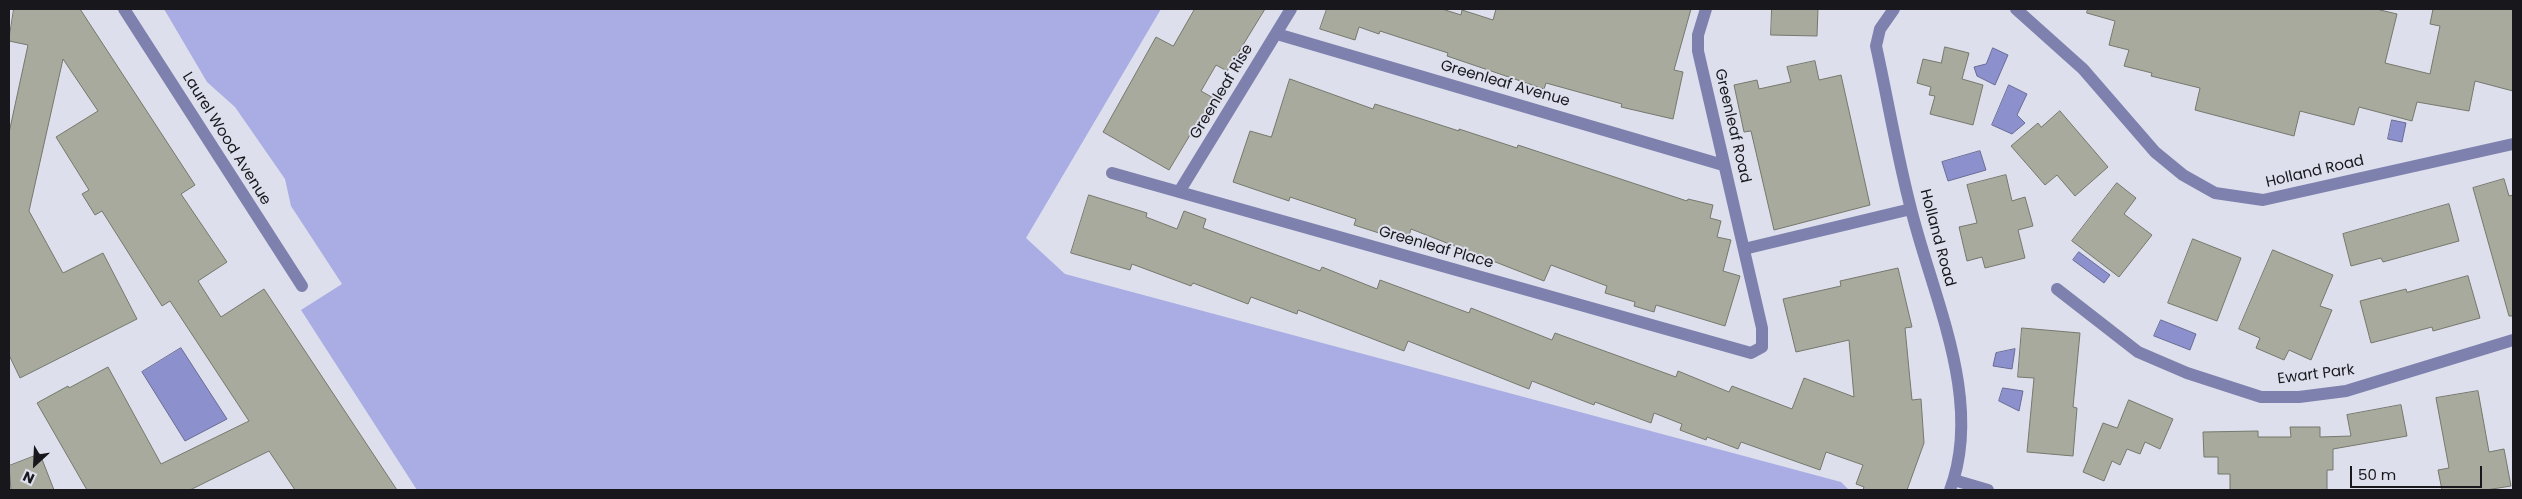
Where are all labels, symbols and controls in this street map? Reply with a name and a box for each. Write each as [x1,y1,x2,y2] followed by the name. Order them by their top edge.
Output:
[1187,41,1257,143] street label: Greenleaf Rise
[1438,57,1572,111] street label: Greenleaf Avenue
[1710,67,1754,185] street label: Greenleaf Road
[178,69,274,209] street label: Laurel Wood Avenue
[2264,152,2366,192] street label: Holland Road
[1915,187,1959,289] street label: Holland Road
[1377,223,1495,273] street label: Greenleaf Place
[2277,361,2355,389] street label: Ewart Park
[10,439,60,489] north arrow
[2352,456,2484,488] scale bar
[2358,464,2396,485] text: 50 m
[20,466,38,489] text: N

